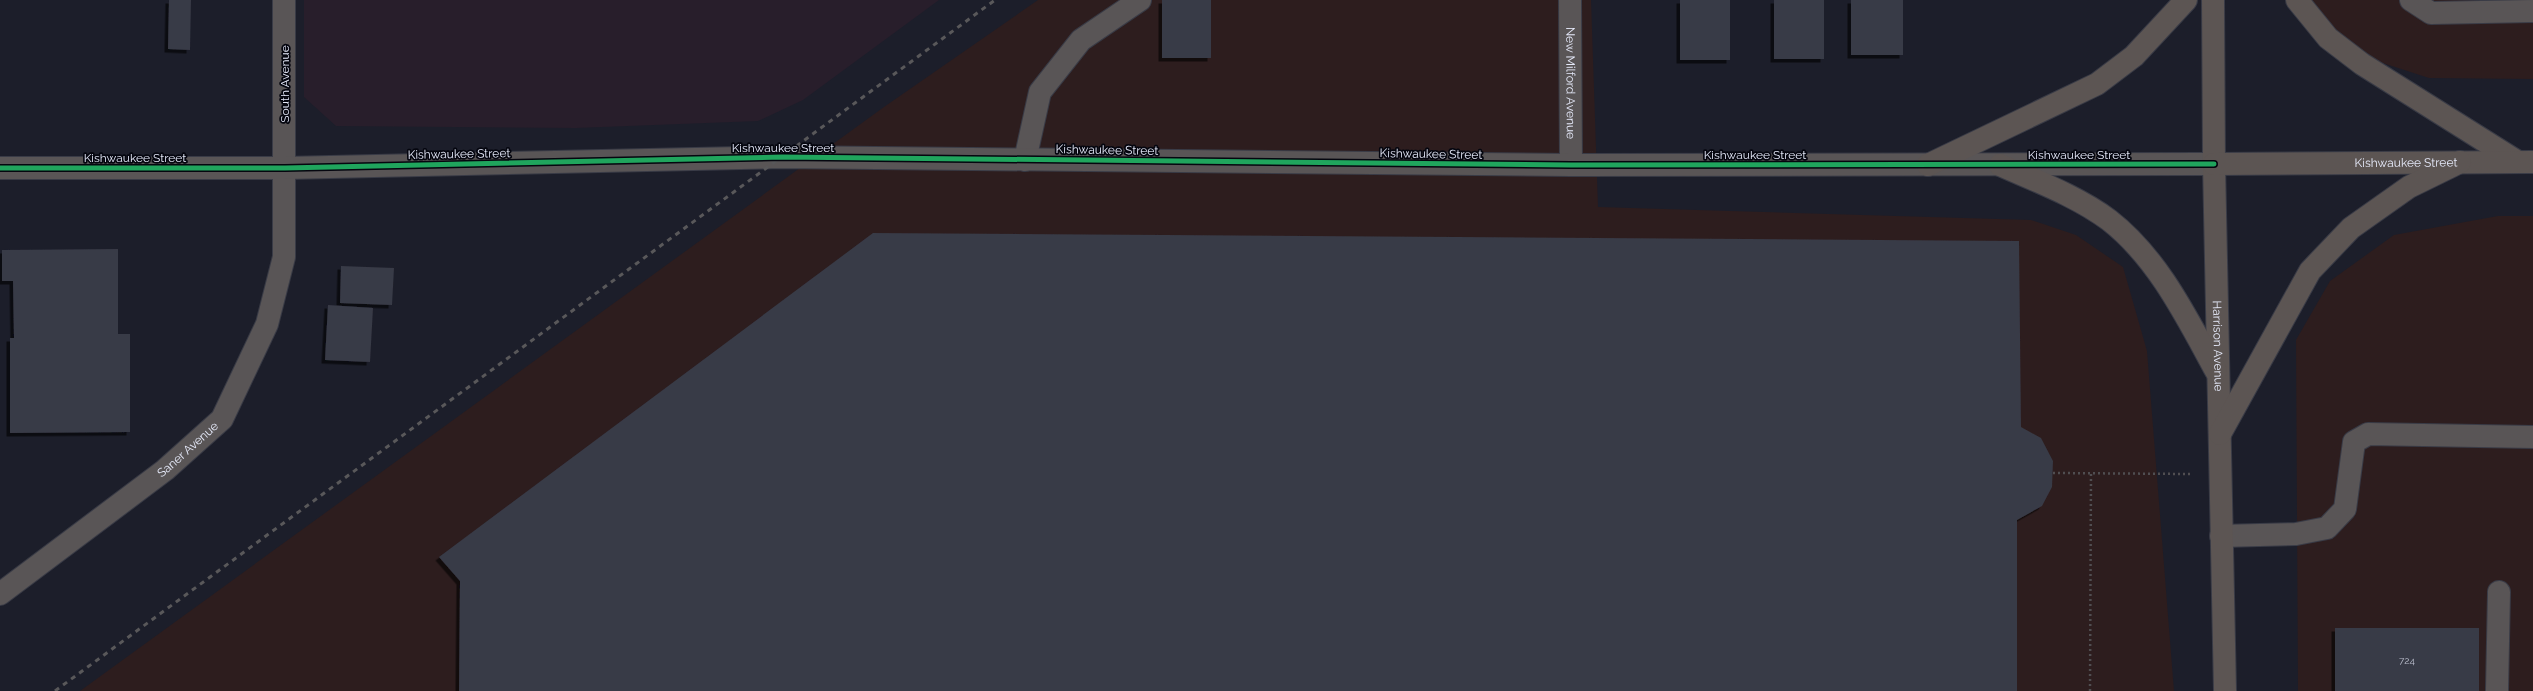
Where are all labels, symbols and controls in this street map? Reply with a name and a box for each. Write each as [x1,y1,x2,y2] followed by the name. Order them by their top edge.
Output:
[1563,27,1578,139] street label: New Milford Avenue
[278,45,292,123] street label: South Avenue
[732,141,834,155] street label: Kishwaukee Street
[1056,142,1158,158] street label: Kishwaukee Street
[408,146,510,162] street label: Kishwaukee Street
[1380,146,1482,162] street label: Kishwaukee Street
[1704,148,1806,162] street label: Kishwaukee Street
[2028,148,2130,162] street label: Kishwaukee Street
[84,151,186,165] street label: Kishwaukee Street
[2355,155,2457,170] street label: Kishwaukee Street
[2210,300,2226,392] street label: Harrison Avenue
[155,419,221,480] street label: Saner Avenue
[2399,655,2416,666] house number: 724

